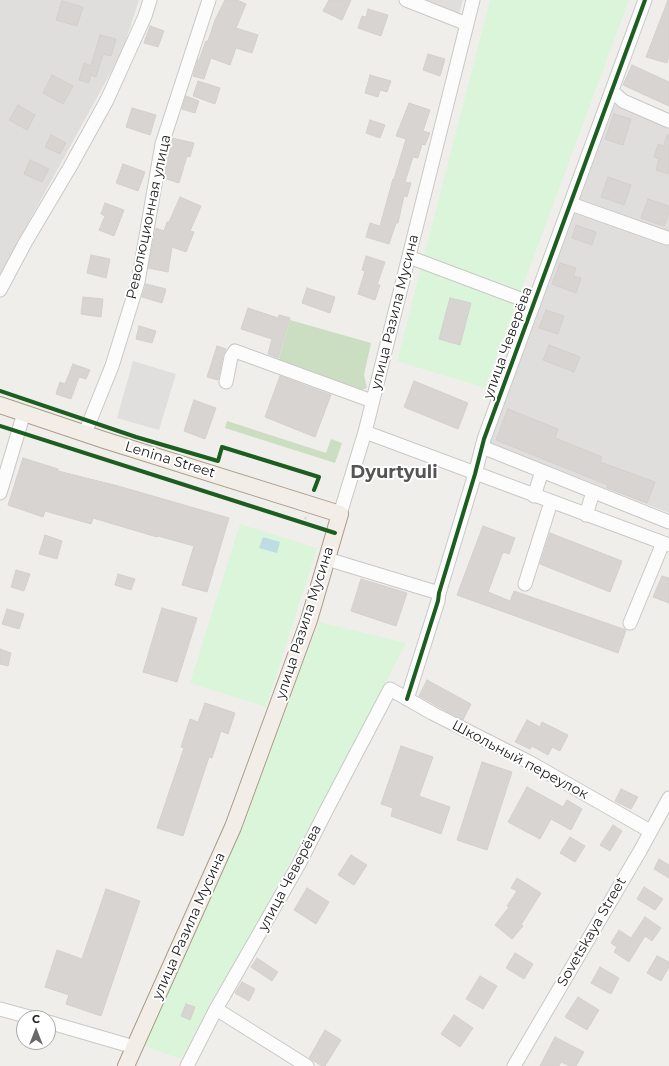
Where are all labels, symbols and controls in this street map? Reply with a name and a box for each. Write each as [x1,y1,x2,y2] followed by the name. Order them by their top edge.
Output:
[123,133,175,301] street label: Революционная улица
[368,233,422,391] street label: улица Разила Мусина
[480,285,536,401] street label: улица Чеверёва
[123,438,217,482] street label: Lenina Street
[350,462,438,484] district label: Dyurtyuli
[272,545,338,701] street label: улица Разила Мусина
[449,717,591,803] street label: Школьный переулок
[255,822,325,934] street label: улица Чеверёва
[149,850,229,1002] street label: улица Разила Мусина
[554,874,630,990] street label: Sovetskaya Street
[16,1010,56,1050] north arrow
[32,1012,40,1026] text: С

